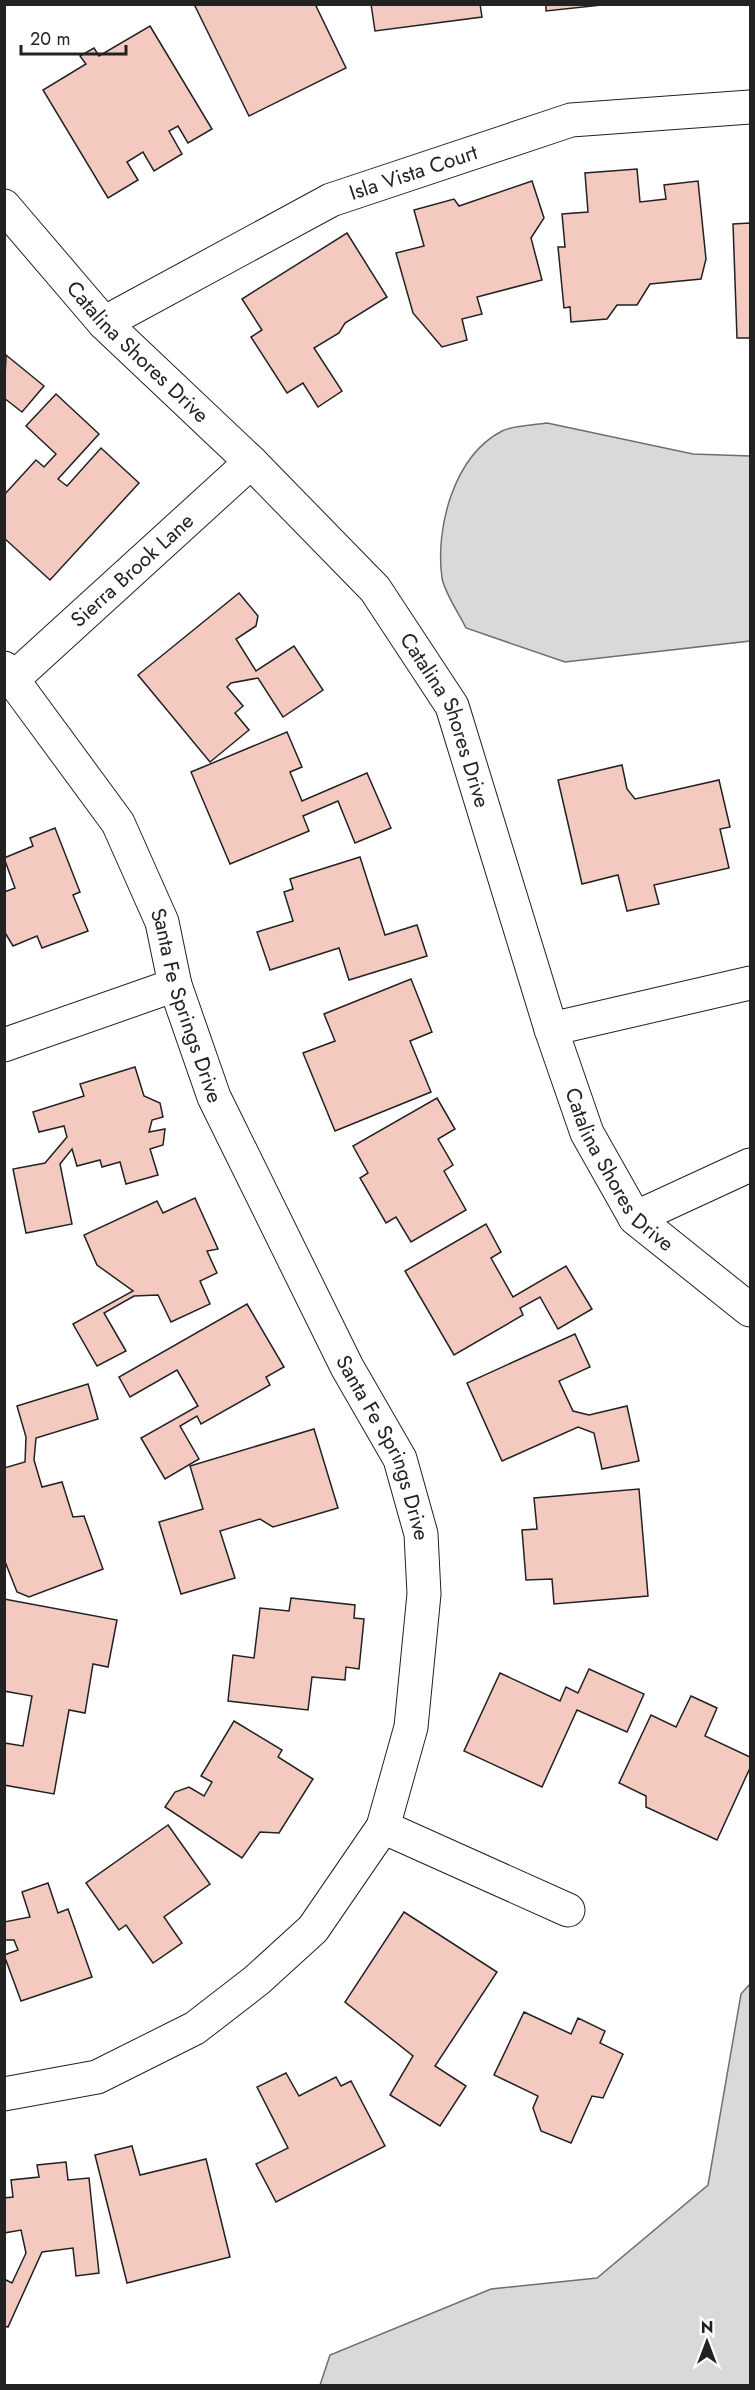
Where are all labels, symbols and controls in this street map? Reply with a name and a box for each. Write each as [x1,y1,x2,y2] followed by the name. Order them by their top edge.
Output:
[21,18,126,56] scale bar
[30,26,70,52] text: 20 m
[345,137,481,208] street label: Isla Vista Court
[59,274,216,430] street label: Catalina Shores Drive
[64,506,201,634] street label: Sierra Brook Lane
[393,627,497,811] street label: Catalina Shores Drive
[143,903,230,1107] street label: Santa Fe Springs Drive
[557,1084,680,1259] street label: Catalina Shores Drive
[328,1350,436,1541] street label: Santa Fe Springs Drive
[677,2312,737,2372] north arrow
[701,2316,713,2339] text: N

